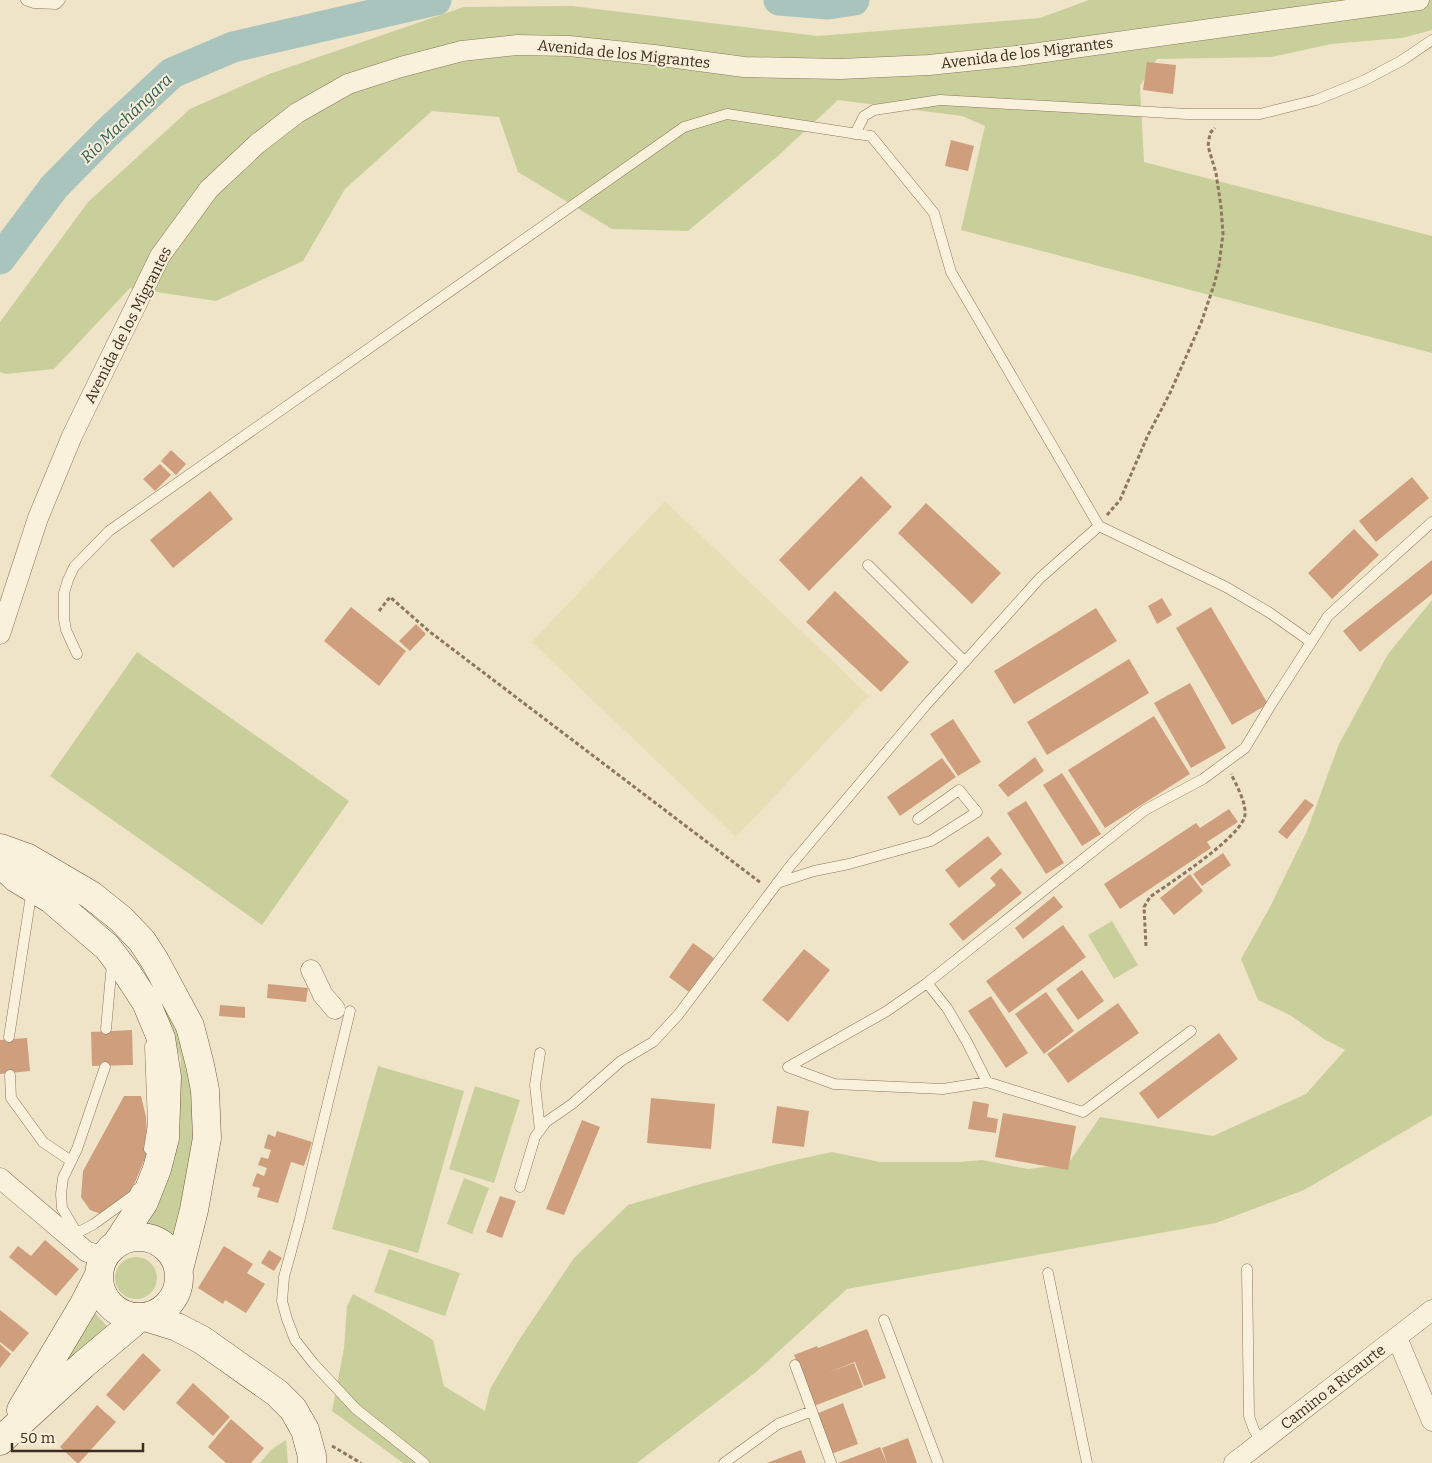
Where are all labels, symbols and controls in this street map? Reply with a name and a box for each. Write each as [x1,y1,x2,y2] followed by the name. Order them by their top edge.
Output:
[940,34,1114,72] street label: Avenida de los Migrantes
[537,36,711,72] street label: Avenida de los Migrantes
[77,70,176,167] water label: Río Machángara
[81,244,175,406] street label: Avenida de los Migrantes
[1277,1341,1389,1433] street label: Camino a Ricaurte
[12,1420,144,1452] scale bar
[20,1429,56,1447] text: 50 m

